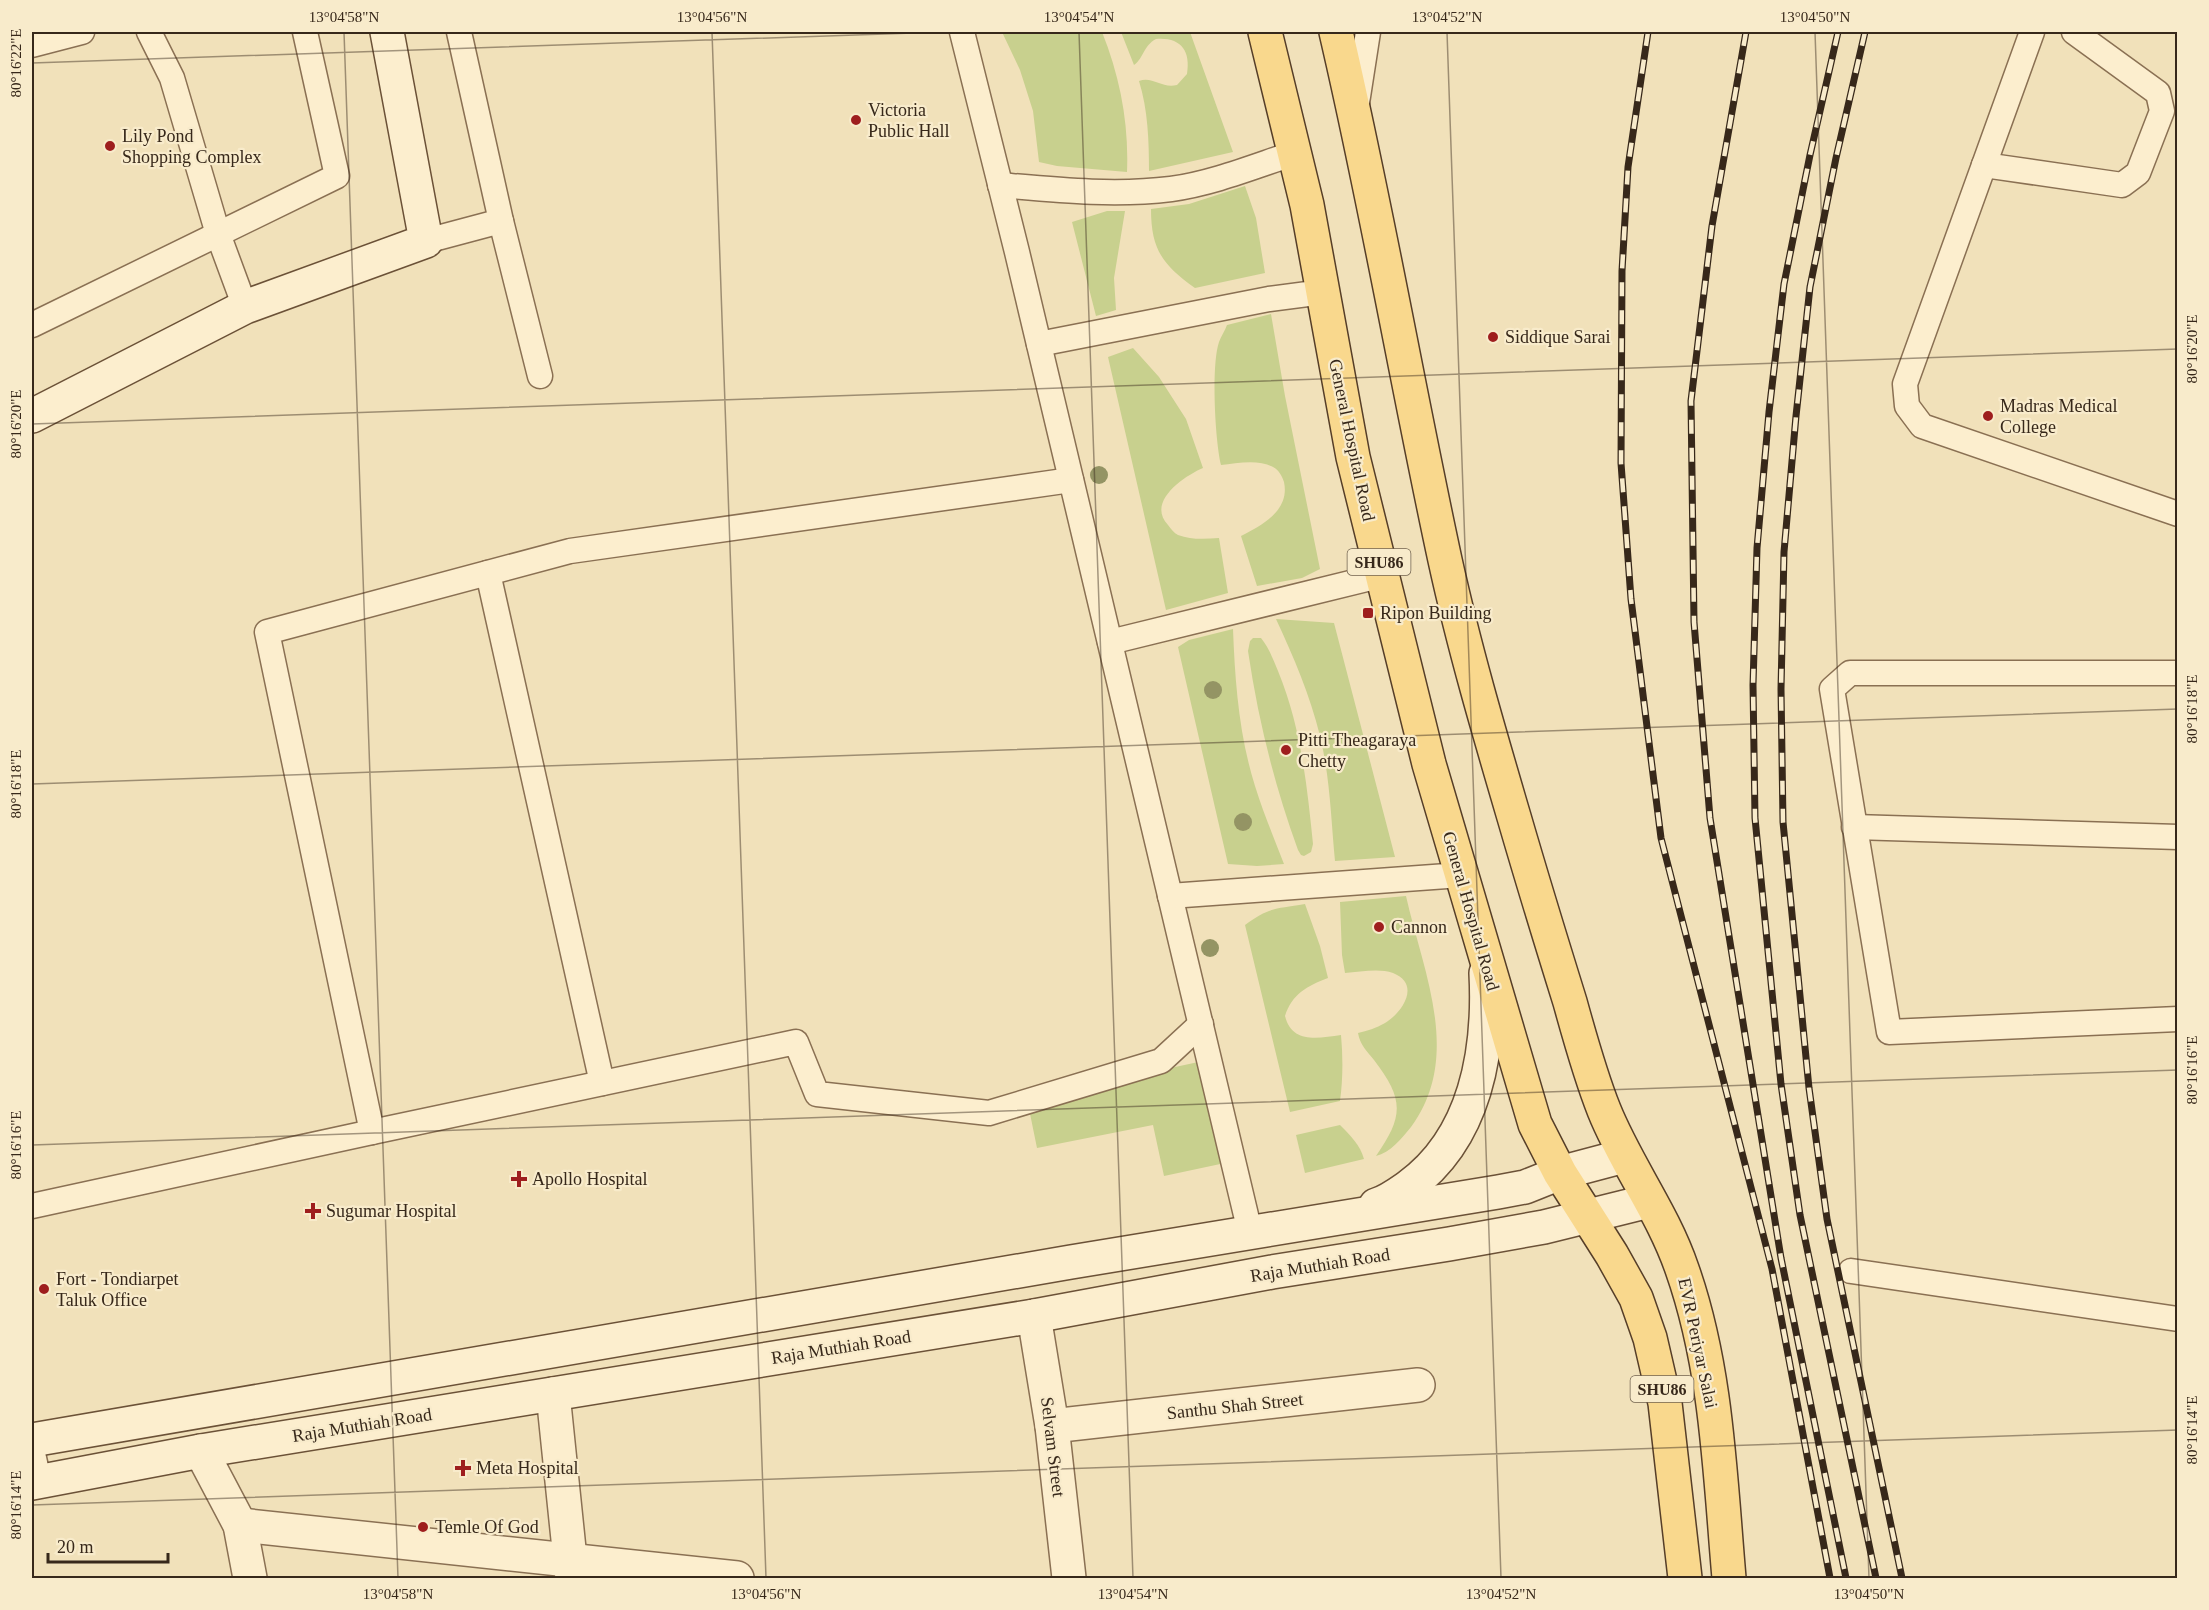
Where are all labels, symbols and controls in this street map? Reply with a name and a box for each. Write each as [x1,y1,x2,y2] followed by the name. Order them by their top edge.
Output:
[309,9,379,25] text: 13°04'58"N
[677,9,747,25] text: 13°04'56"N
[1044,9,1114,25] text: 13°04'54"N
[1412,9,1482,25] text: 13°04'52"N
[1780,9,1850,25] text: 13°04'50"N
[8,29,24,98] text: 80°16'22"E
[868,100,950,141] place label: Victoria Public Hall
[849,113,863,127] marker: Victoria Public Hall
[122,126,262,167] place label: Lily Pond Shopping Complex
[103,139,117,153] marker: Lily Pond Shopping Complex
[2184,315,2200,384] text: 80°16'20"E
[1505,327,1611,347] place label: Siddique Sarai
[1486,330,1500,344] marker: Siddique Sarai
[1325,357,1379,523] street label: General Hospital Road
[8,390,24,459] text: 80°16'20"E
[2000,396,2117,437] place label: Madras Medical College
[1981,409,1995,423] marker: Madras Medical College
[1348,549,1410,575] road number: SHU86
[1380,603,1492,623] place label: Ripon Building
[1361,606,1375,620] marker: Ripon Building
[2184,675,2200,744] text: 80°16'18"E
[1298,730,1416,771] place label: Pitti Theagaraya Chetty
[1279,743,1293,757] marker: Pitti Theagaraya Chetty
[8,750,24,819] text: 80°16'18"E
[1439,829,1503,993] street label: General Hospital Road
[1391,917,1447,937] place label: Cannon
[1372,920,1386,934] marker: Cannon
[2184,1036,2200,1105] text: 80°16'16"E
[8,1111,24,1180] text: 80°16'16"E
[532,1169,648,1189] place label: Apollo Hospital
[510,1170,528,1188] marker: Apollo Hospital
[326,1201,457,1221] place label: Sugumar Hospital
[304,1202,322,1220] marker: Sugumar Hospital
[1249,1244,1391,1286] street label: Raja Muthiah Road
[56,1269,178,1310] place label: Fort - Tondiarpet Taluk Office
[1674,1276,1722,1410] street label: EVR Periyar Salai
[37,1282,51,1296] marker: Fort - Tondiarpet Taluk Office
[770,1326,912,1368] street label: Raja Muthiah Road
[1630,1376,1694,1402] road number: SHU86
[1166,1389,1304,1423] street label: Santhu Shah Street
[1037,1396,1069,1498] street label: Selvam Street
[2184,1396,2200,1465] text: 80°16'14"E
[291,1404,433,1446] street label: Raja Muthiah Road
[476,1458,578,1478] place label: Meta Hospital
[454,1459,472,1477] marker: Meta Hospital
[8,1471,24,1540] text: 80°16'14"E
[435,1517,539,1537] place label: Temle Of God
[416,1520,430,1534] marker: Temle Of God
[48,1526,168,1564] scale bar
[57,1537,94,1557] text: 20 m
[363,1586,433,1602] text: 13°04'58"N
[731,1586,801,1602] text: 13°04'56"N
[1098,1586,1168,1602] text: 13°04'54"N
[1466,1586,1536,1602] text: 13°04'52"N
[1834,1586,1904,1602] text: 13°04'50"N

